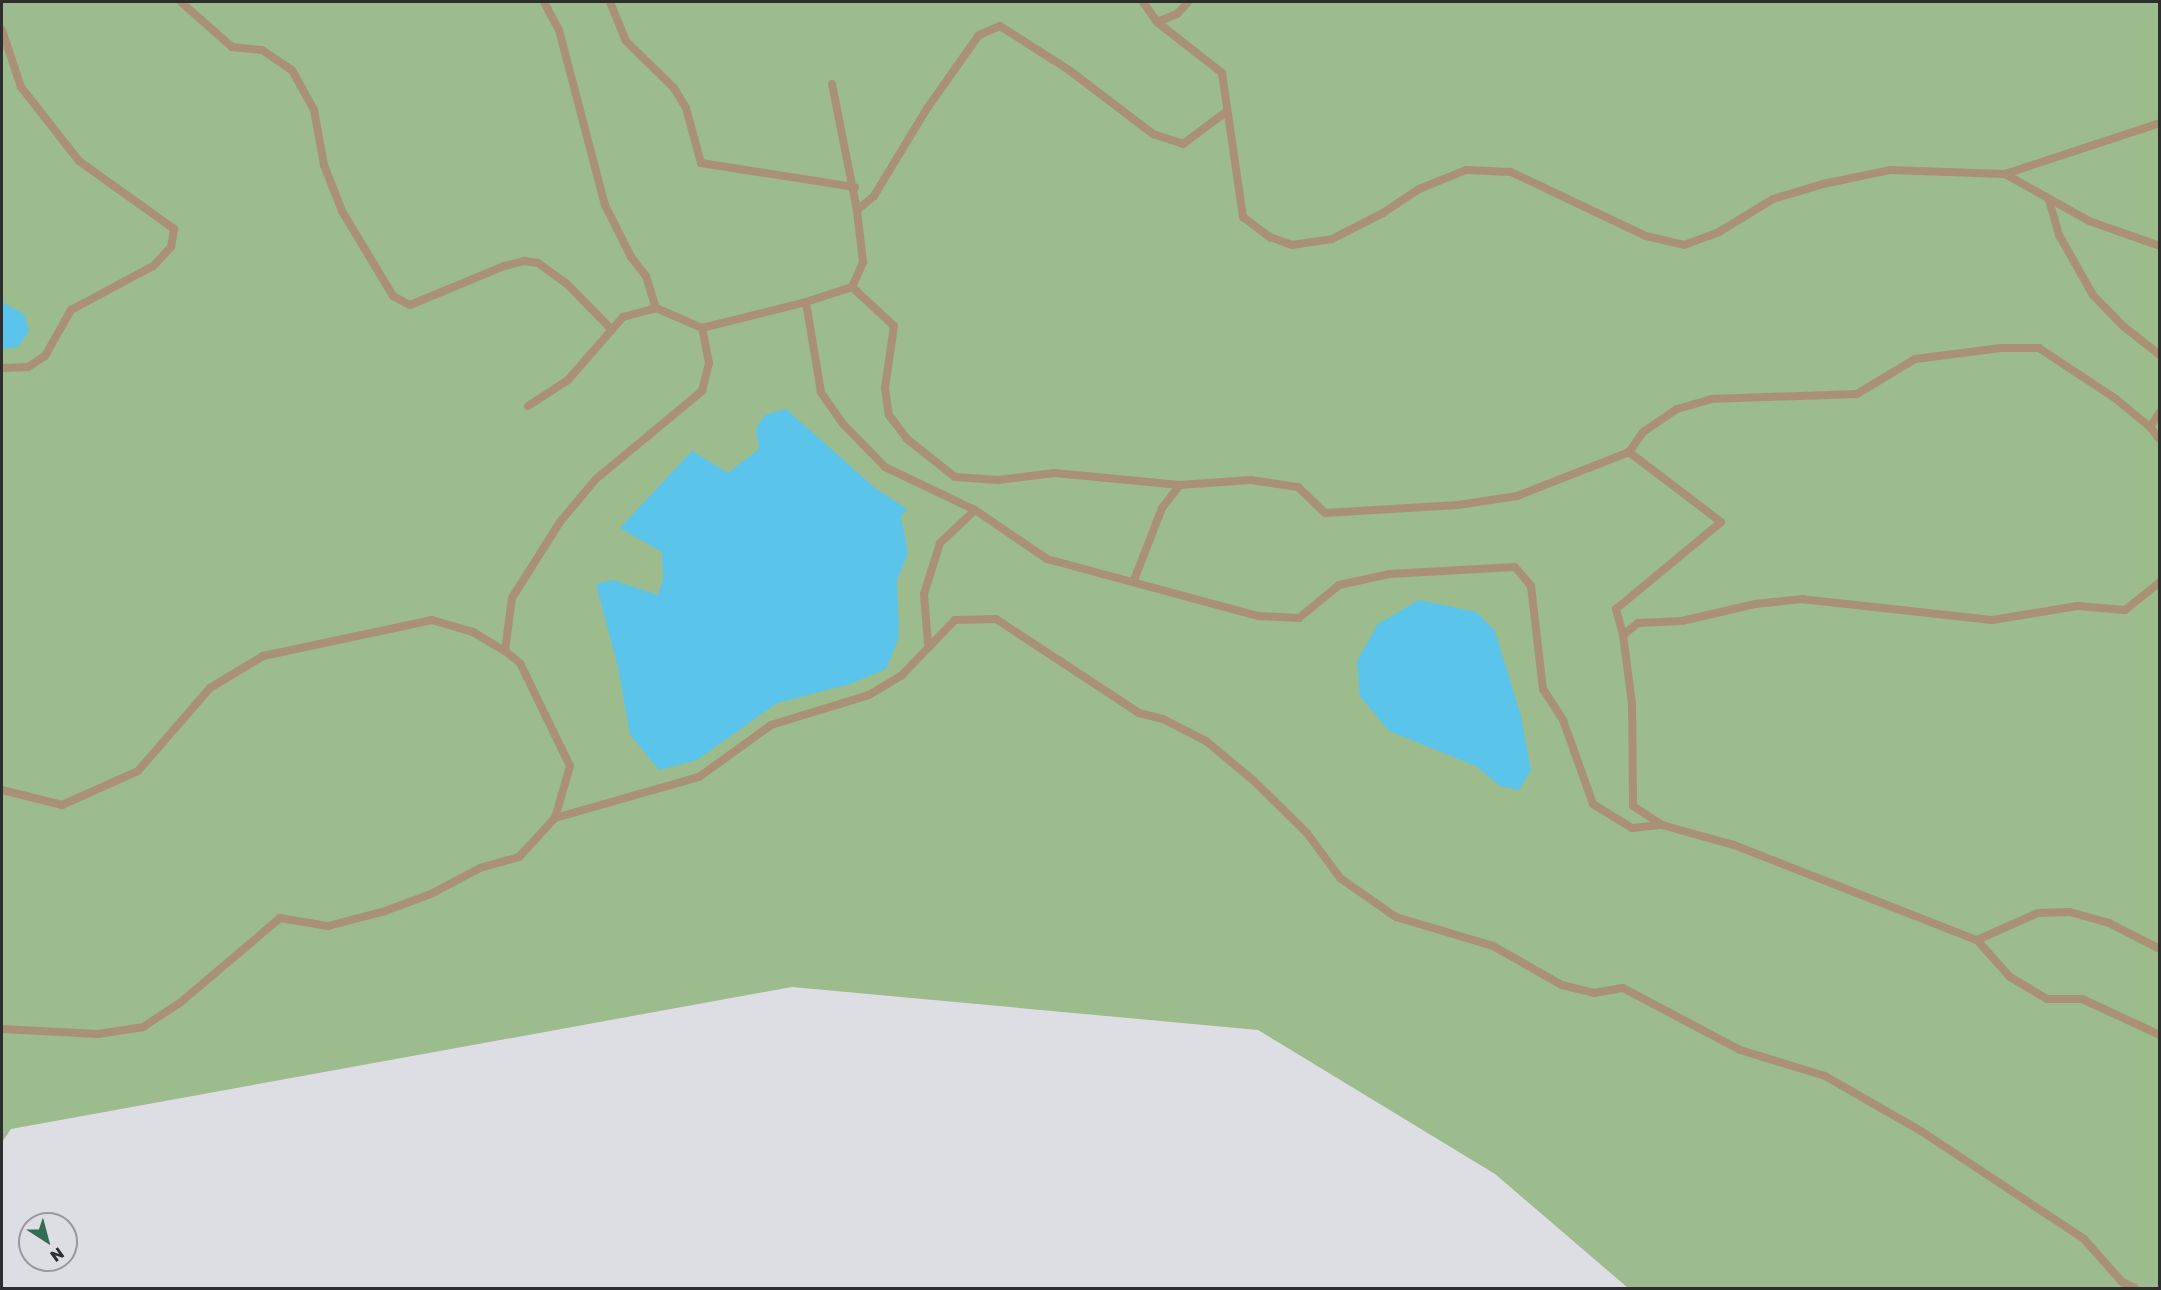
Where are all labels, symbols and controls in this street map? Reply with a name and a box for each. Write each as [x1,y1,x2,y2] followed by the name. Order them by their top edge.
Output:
[18,1212,78,1272] north arrow
[47,1243,68,1267] text: N

